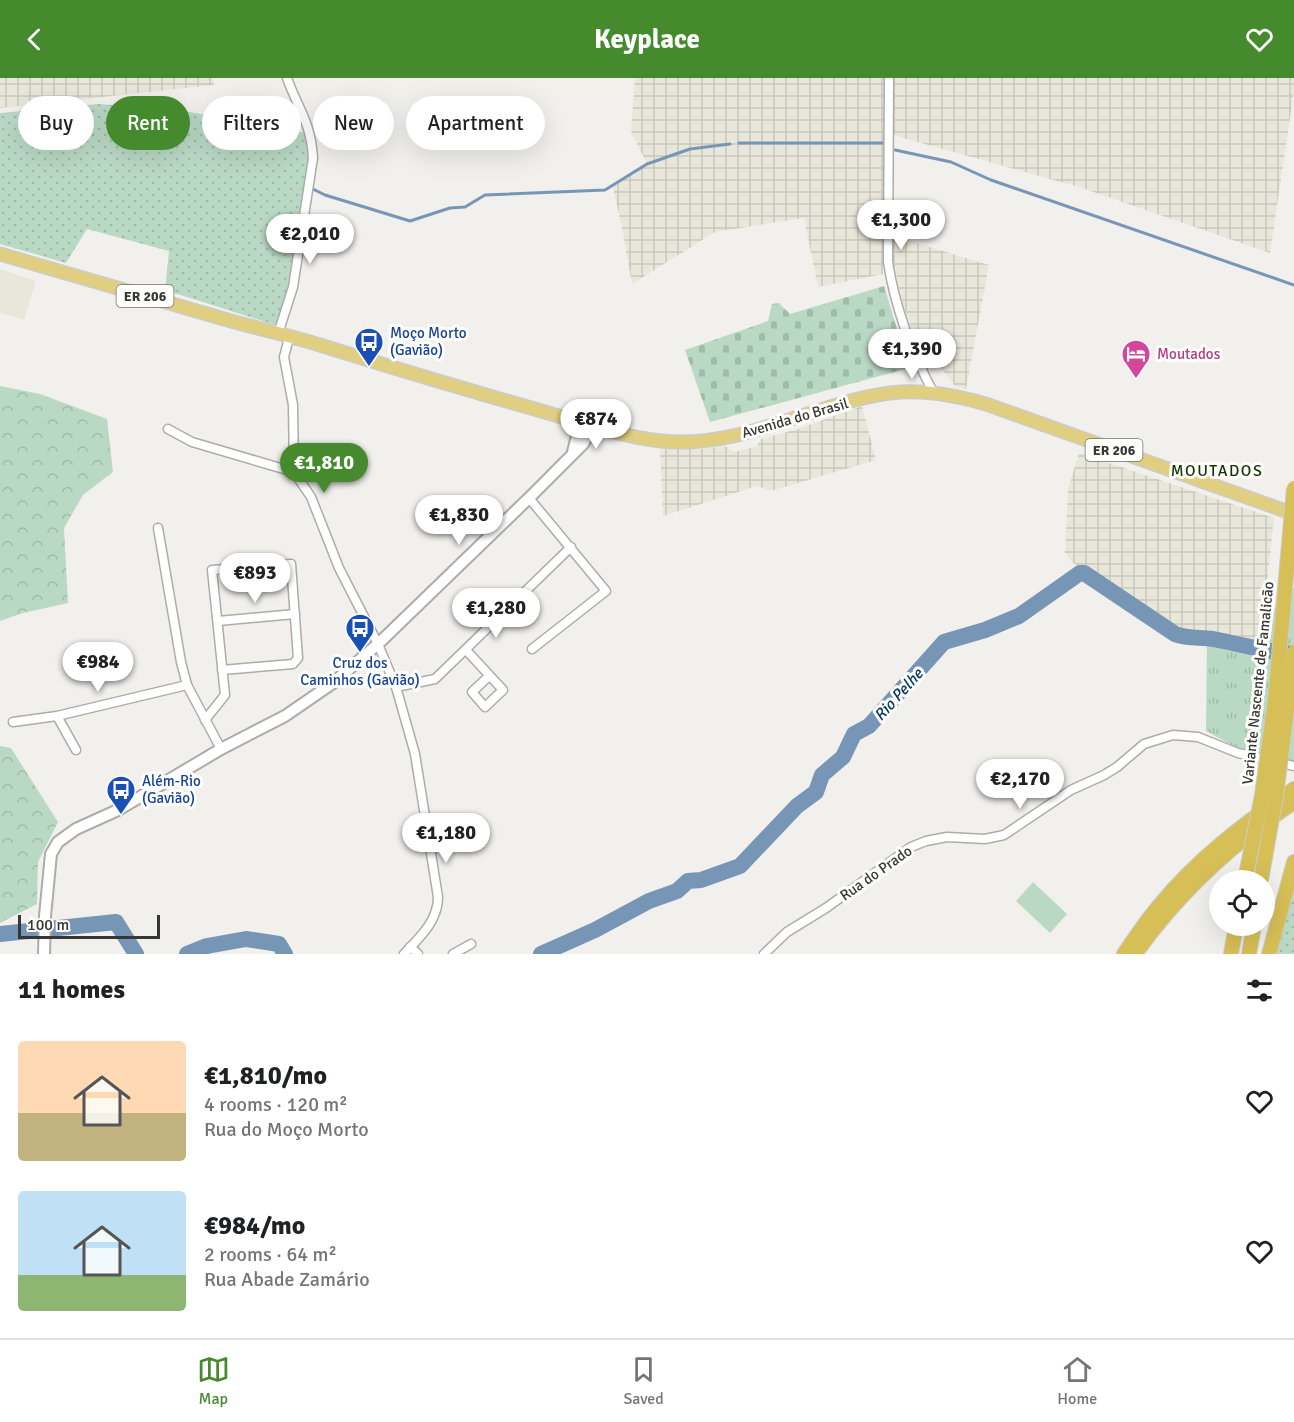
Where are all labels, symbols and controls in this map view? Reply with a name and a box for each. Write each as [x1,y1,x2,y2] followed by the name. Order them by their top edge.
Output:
[18,23,51,56] icon: back
[594,23,700,56] text: Keyplace
[1243,23,1276,56] icon: heart
[18,96,94,150] chip: Buy
[106,96,190,150] chip: Rent
[202,96,301,150] chip: Filters
[313,96,394,150] chip: New
[406,96,545,150] chip: Apartment
[852,200,950,251] pin: €1,300
[871,207,931,232] text: €1,300
[261,214,359,265] pin: €2,010
[280,221,340,246] text: €2,010
[116,285,174,307] road number: ER 206
[390,324,467,359] place label: Moço Morto (Gavião)
[353,326,385,368] bus stop icon: Moço Morto (Gavião)
[863,329,961,380] pin: €1,390
[882,336,942,361] text: €1,390
[1120,338,1152,380] hotel icon: Moutados
[1157,345,1221,363] place label: Moutados
[740,394,850,442] street label: Avenida do Brasil
[560,399,632,450] pin: €874
[574,406,618,431] text: €874
[1086,439,1142,461] road number: ER 206
[275,443,373,494] pin: €1,810
[294,450,354,475] text: €1,810
[1171,461,1263,481] district label: MOUTADOS
[410,495,508,546] pin: €1,830
[429,502,489,527] text: €1,830
[219,553,291,604] pin: €893
[233,560,277,585] text: €893
[1238,580,1278,785] street label: Variante Nascente de Famalicão
[447,588,545,639] pin: €1,280
[466,595,526,620] text: €1,280
[344,612,376,654] bus stop icon: Cruz dos Caminhos (Gavião)
[62,642,134,693] pin: €984
[76,649,120,674] text: €984
[300,654,420,689] place label: Cruz dos Caminhos (Gavião)
[870,664,928,725] water label: Rio Pelhe
[971,759,1069,810] pin: €2,170
[990,766,1050,791] text: €2,170
[142,772,201,807] place label: Além-Rio (Gavião)
[105,774,137,816] bus stop icon: Além-Rio (Gavião)
[397,813,495,864] pin: €1,180
[416,820,476,845] text: €1,180
[837,841,916,904] street label: Rua do Prado
[1209,870,1275,936] map controls
[1209,870,1275,936] button: locate
[18,912,160,940] scale bar
[27,915,69,935] text: 100 m
[18,974,125,1006] text: 11 homes
[1243,974,1276,1007] icon: filters
[204,1060,327,1092] text: €1,810/mo
[66,1065,138,1137] icon: home
[1243,1085,1276,1118] icon: heart
[204,1092,348,1117] text: 4 rooms · 120 m²
[204,1117,369,1142] text: Rua do Moço Morto
[204,1210,305,1242] text: €984/mo
[66,1215,138,1287] icon: home
[1243,1235,1276,1268] icon: heart
[204,1242,337,1267] text: 2 rooms · 64 m²
[204,1267,370,1292] text: Rua Abade Zamário
[197,1353,230,1409] tab: Map
[623,1353,664,1409] tab: Saved
[1057,1353,1097,1409] tab: Home

